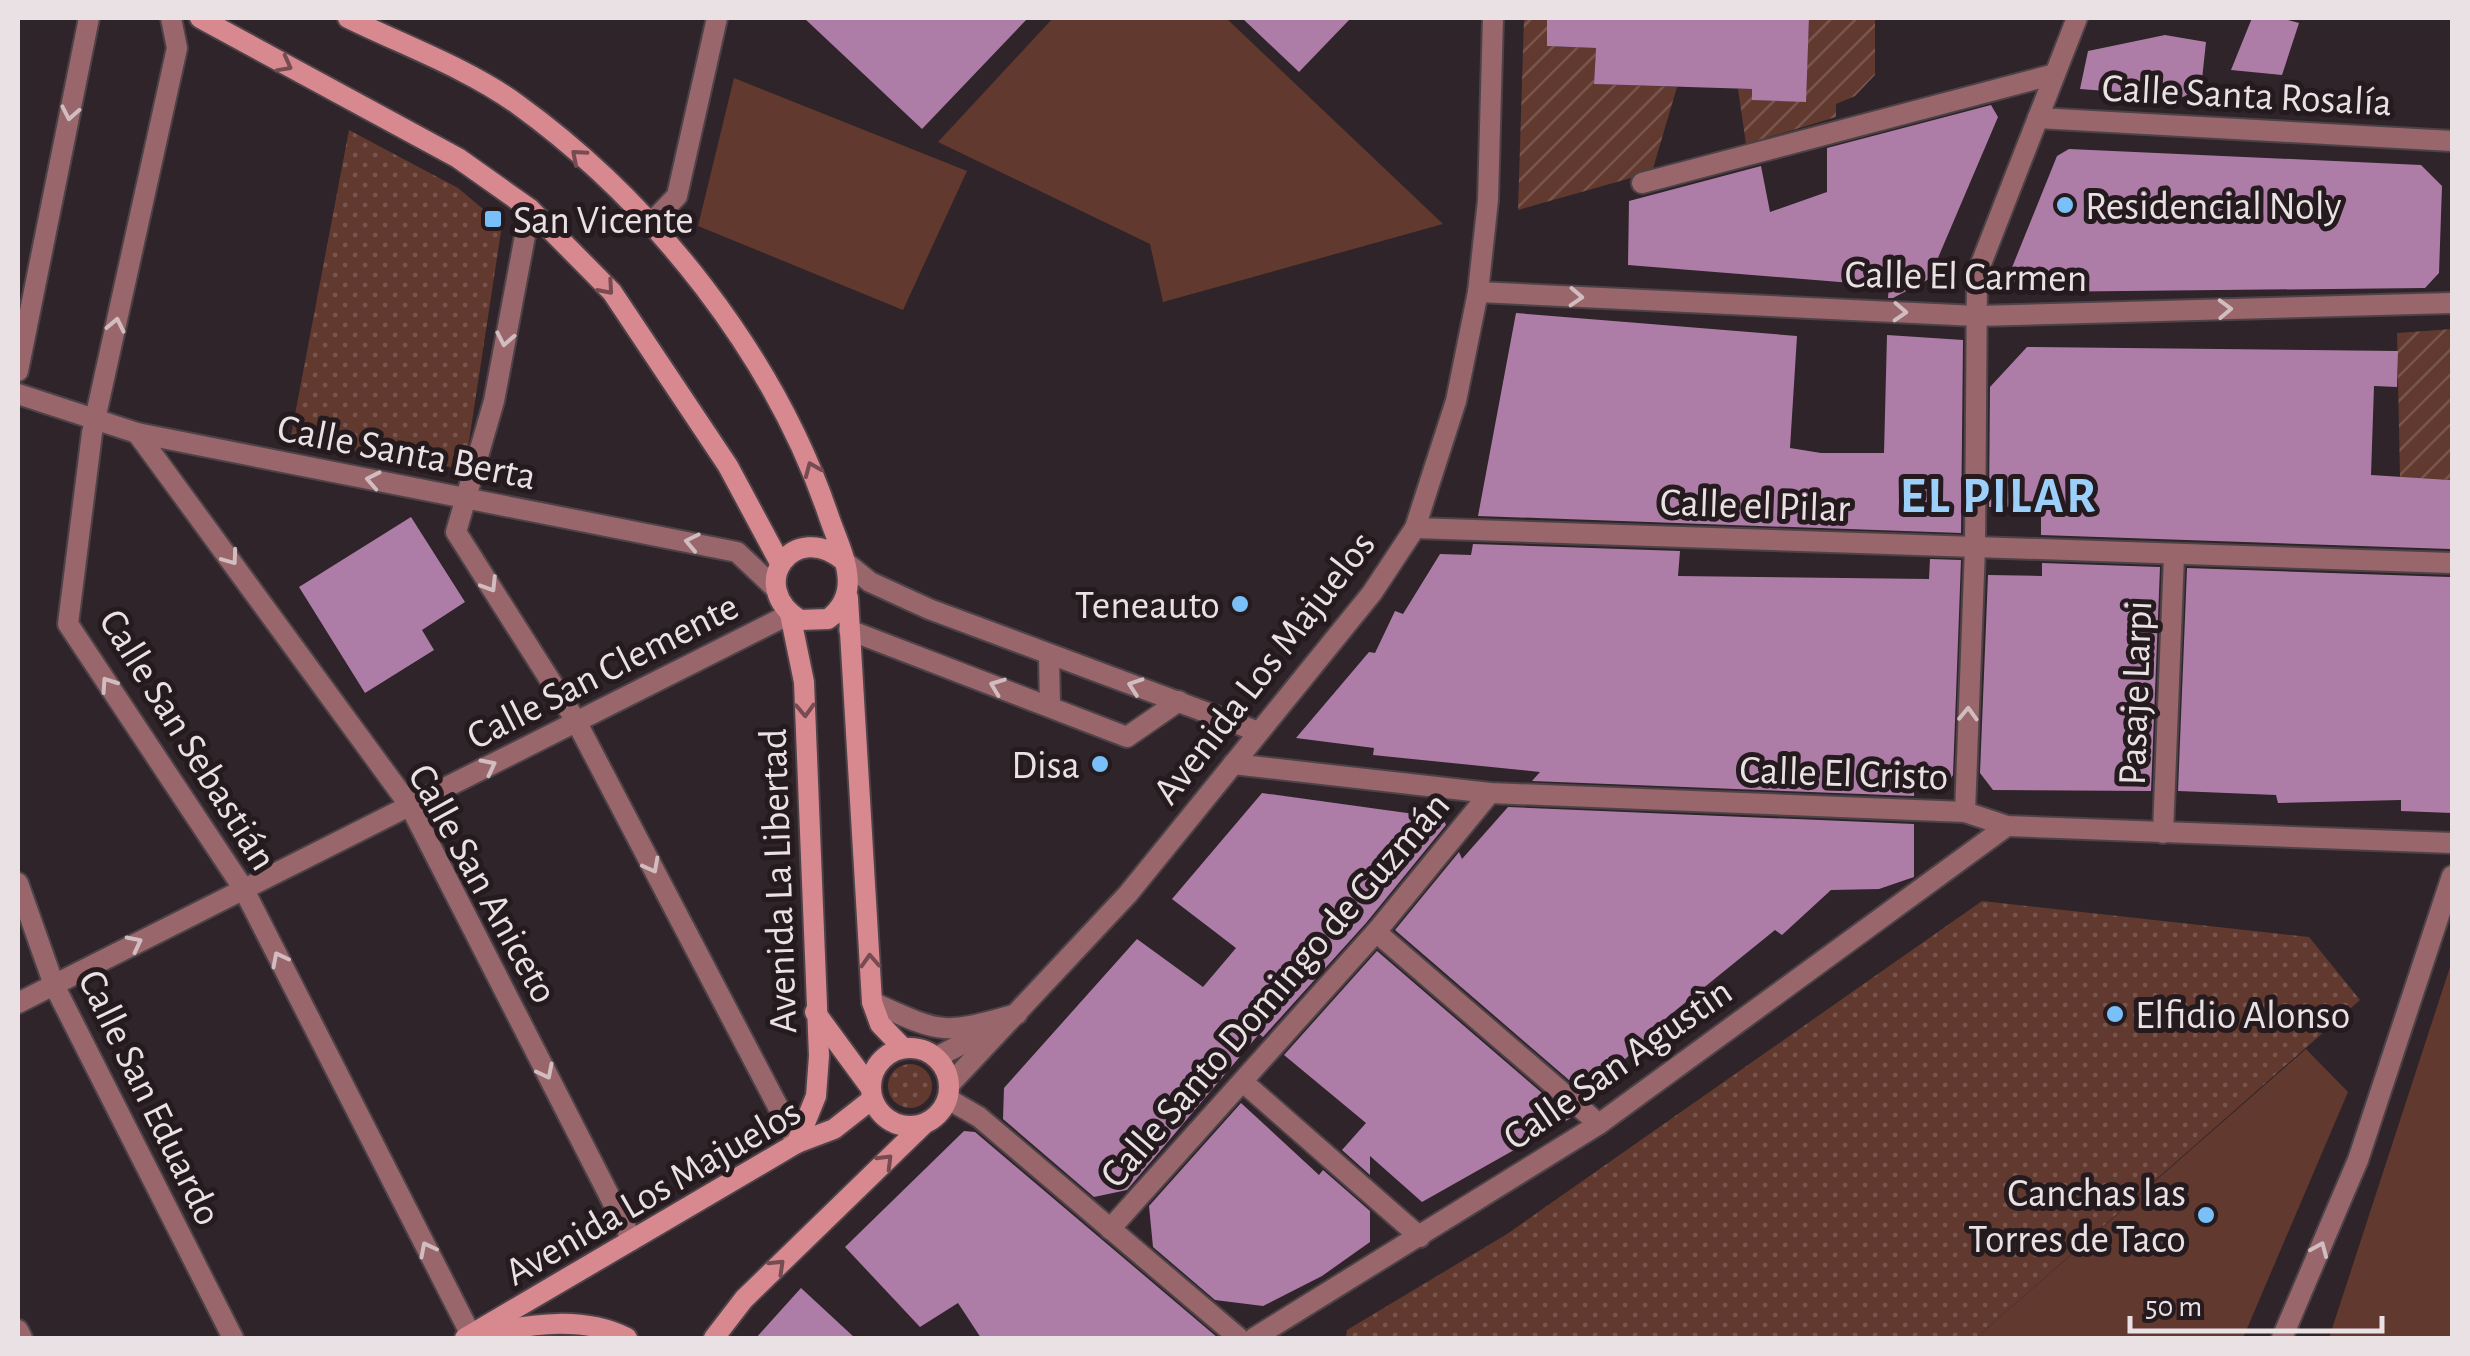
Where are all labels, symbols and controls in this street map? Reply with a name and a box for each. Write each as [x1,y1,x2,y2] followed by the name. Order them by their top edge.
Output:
[274,53,292,72] one-way arrow
[2101,68,2393,124] street label: Calle Santa Rosalía
[60,104,81,121] one-way arrow
[571,150,589,168] one-way arrow
[2085,187,2342,227] place label: Residencial Noly
[2054,194,2076,216] marker: Residencial Noly
[513,201,694,241] place label: San Vicente
[482,208,504,230] marker: San Vicente
[1844,255,2088,299] street label: Calle El Carmen
[595,276,613,295] one-way arrow
[1568,286,1584,307] one-way arrow
[2218,299,2234,320] one-way arrow
[1893,301,1909,322] one-way arrow
[105,317,126,334] one-way arrow
[496,331,517,348] one-way arrow
[274,408,539,498] street label: Calle Santa Berta
[803,461,823,479] one-way arrow
[365,471,382,492] one-way arrow
[1900,472,2098,522] district label: EL PILAR
[1659,483,1851,529] street label: Calle el Pilar
[1146,524,1383,812] street label: Avenida Los Majuelos
[684,533,701,554] one-way arrow
[219,547,236,565] one-way arrow
[478,574,497,592] one-way arrow
[461,586,745,757] street label: Calle San Clemente
[1075,586,1220,626] place label: Teneauto
[1229,593,1251,615] marker: Teneauto
[2113,600,2159,786] street label: Pasaje Larpi
[91,603,283,877] street label: Calle San Sebastián
[101,676,120,694] one-way arrow
[989,678,1007,698] one-way arrow
[1128,678,1145,698] one-way arrow
[795,703,816,719] one-way arrow
[1958,706,1979,722] one-way arrow
[754,728,804,1034] street label: Avenida La Libertad
[1011,746,1080,786] place label: Disa
[1739,750,1949,798] street label: Calle El Cristo
[1089,753,1111,775] marker: Disa
[400,758,564,1010] street label: Calle San Aniceto
[478,759,496,778] one-way arrow
[1093,785,1458,1196] street label: Calle Santo Domingo de Guzmán
[640,855,660,873] one-way arrow
[125,936,143,955] one-way arrow
[272,952,291,970] one-way arrow
[860,952,881,968] one-way arrow
[70,964,228,1232] street label: Calle San Eduardo
[1497,971,1740,1158] street label: Calle San Agustìn
[2135,996,2350,1036] place label: Elfidio Alonso
[2104,1003,2126,1025] marker: Elfidio Alonso
[534,1061,553,1079] one-way arrow
[498,1092,808,1293] street label: Avenida Los Majuelos
[874,1155,892,1173] one-way arrow
[1968,1174,2186,1260] place label: Canchas las Torres de Taco
[2195,1204,2217,1226] marker: Canchas las Torres de Taco
[420,1241,439,1259] one-way arrow
[2308,1241,2328,1259] one-way arrow
[767,1260,785,1278] one-way arrow
[2130,1271,2382,1333] scale bar
[2145,1292,2202,1322] text: 50 m

